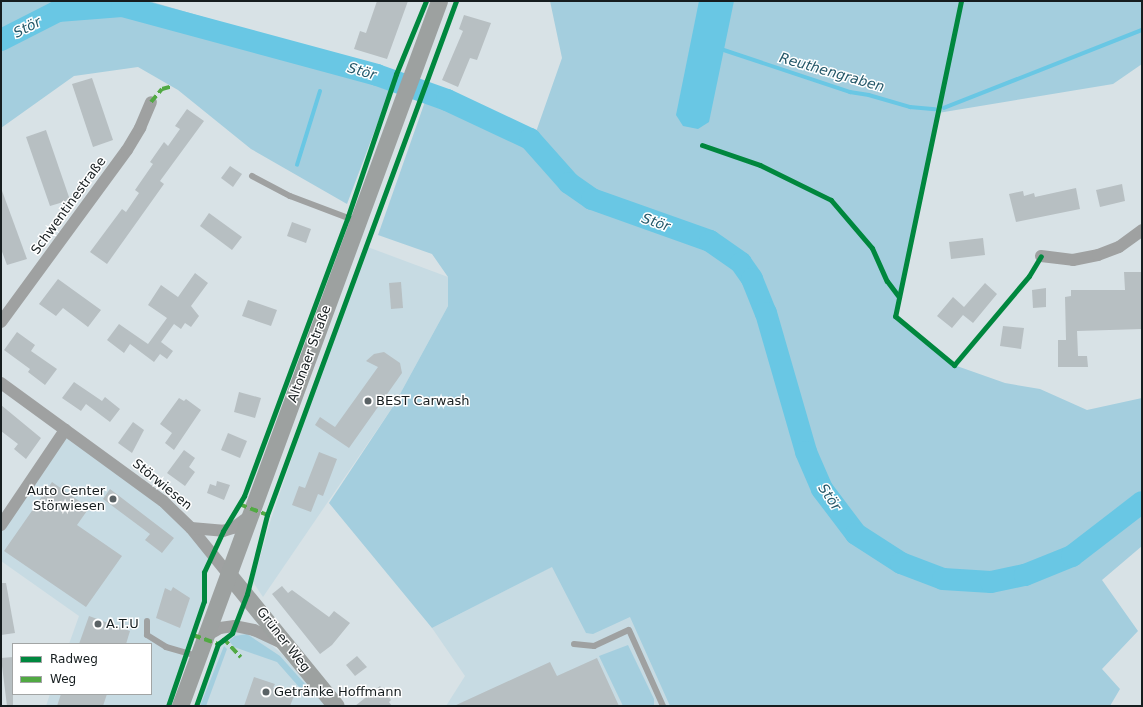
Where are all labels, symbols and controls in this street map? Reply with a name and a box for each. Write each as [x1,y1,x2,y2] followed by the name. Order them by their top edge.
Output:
[10,13,44,41] water label: Stör
[777,49,887,95] water label: Reuthengraben
[346,59,378,83] water label: Stör
[28,154,110,258] street label: Schwentinestraße
[640,209,672,235] water label: Stör
[285,303,335,405] street label: Altonaer Straße
[376,393,469,409] place label: BEST Carwash
[363,396,373,406] marker: BEST Carwash
[129,456,195,514] street label: Störwiesen
[815,480,845,514] water label: Stör
[27,484,105,515] place label: Auto Center Störwiesen
[108,494,118,504] marker: Auto Center Störwiesen
[253,605,313,675] street label: Grüner Weg
[106,616,139,632] place label: A.T.U
[93,619,103,629] marker: A.T.U
[12,643,152,695] legend
[50,652,98,666] text: Radweg
[50,672,76,686] text: Weg
[274,684,402,700] place label: Getränke Hoffmann
[261,687,271,697] marker: Getränke Hoffmann

